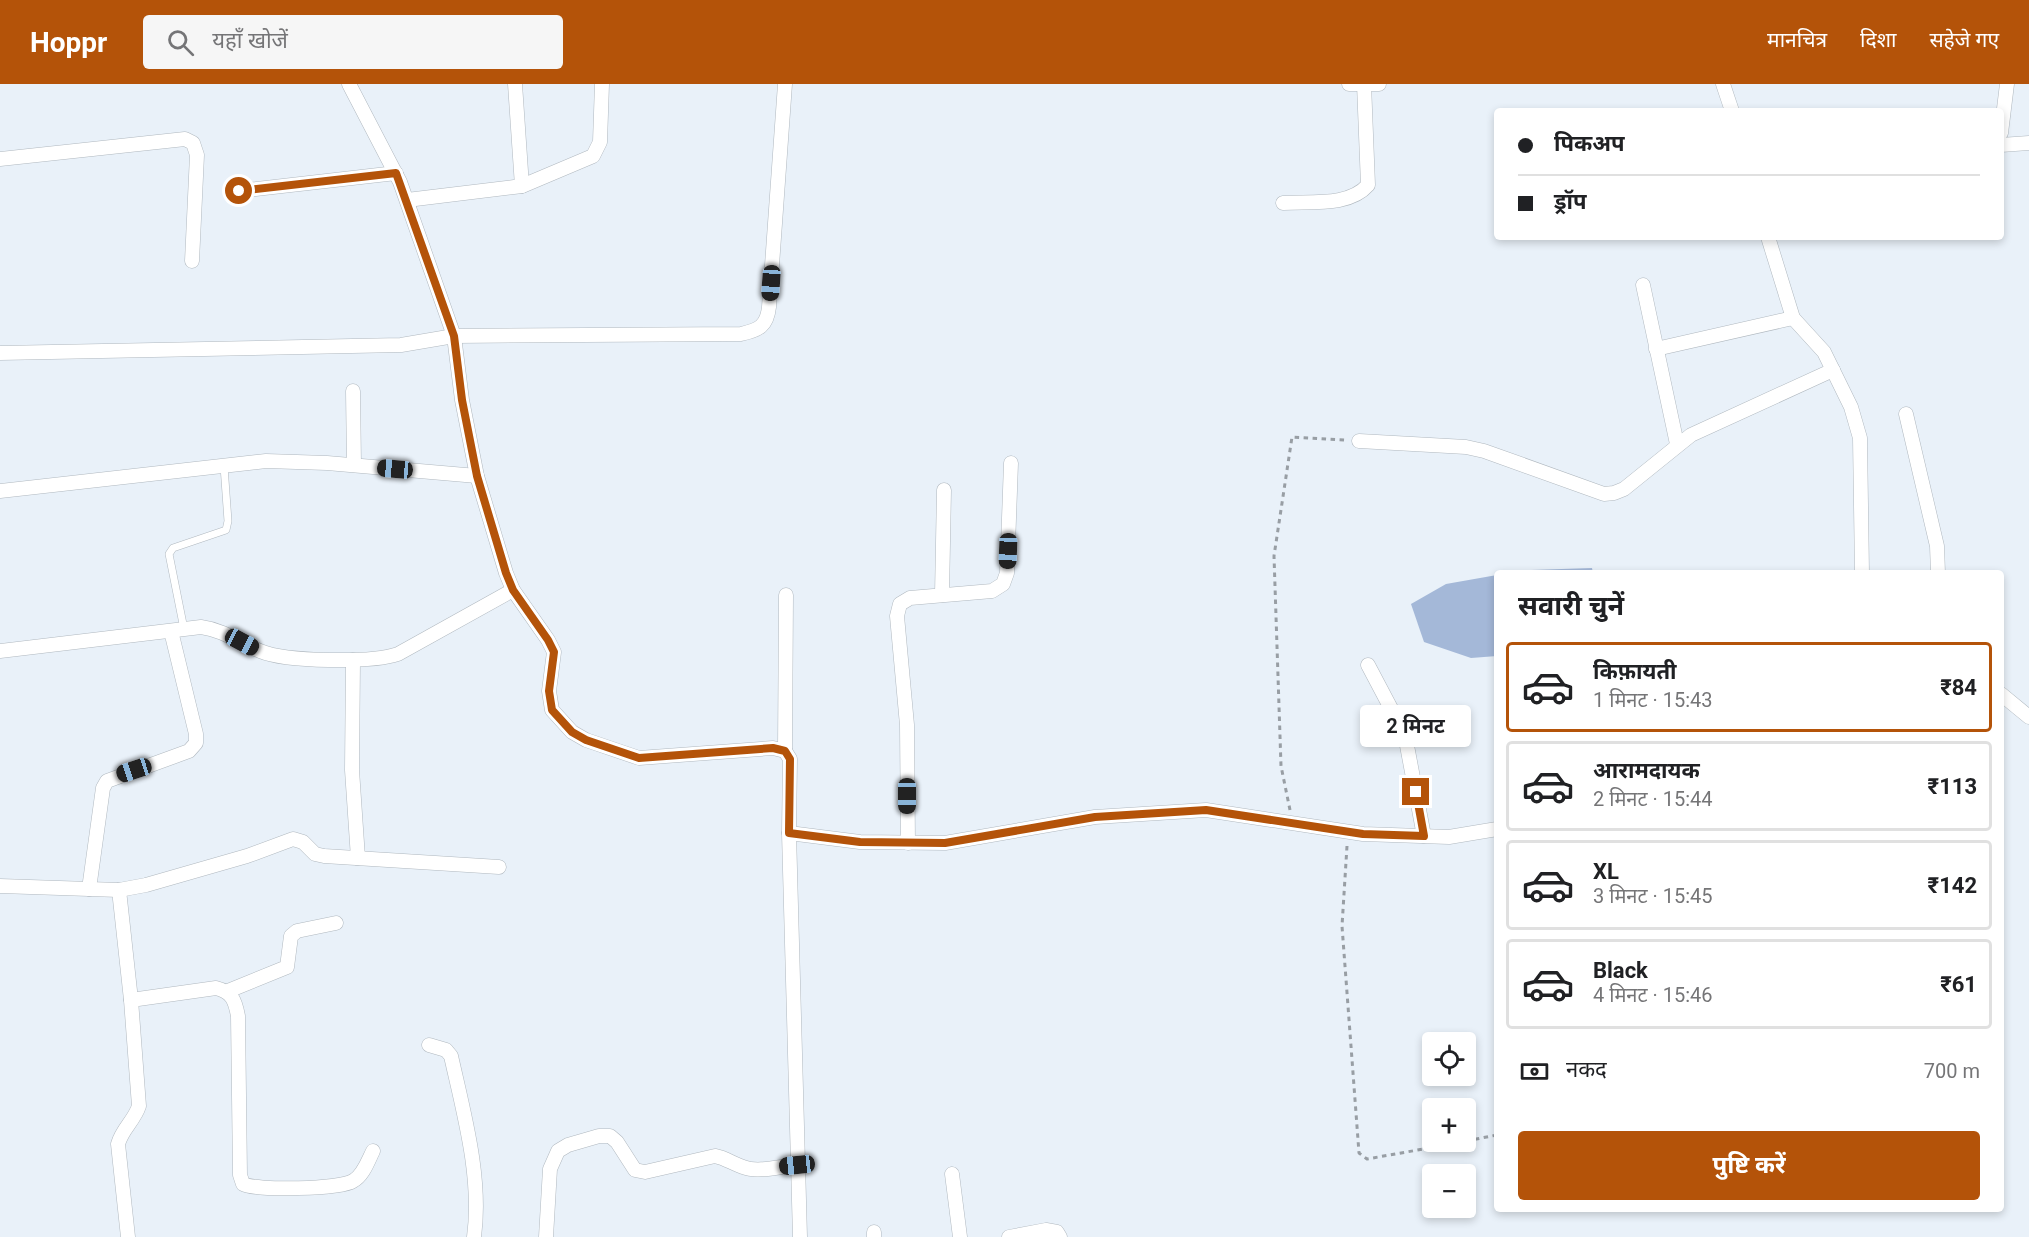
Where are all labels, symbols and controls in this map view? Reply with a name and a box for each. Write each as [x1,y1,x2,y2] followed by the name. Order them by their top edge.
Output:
[143,15,563,69] search box
[30,26,107,59] text: Hoppr
[164,26,197,59] icon: search
[212,28,288,53] text: यहाँ खोजें
[1767,28,1827,52] text: मानचित्र
[1860,28,1896,52] text: दिशा
[1929,28,1999,52] text: सहेजे गए
[1554,131,1625,156] text: पिकअप
[225,177,252,204] route start
[1554,189,1587,214] text: ड्रॉप
[761,264,781,302] car
[376,458,414,480] car
[998,533,1018,569] car
[1518,590,1624,622] text: सवारी चुनें
[222,626,262,658] car
[1593,659,1677,684] text: किफ़ायती
[1521,660,1575,714] icon: car
[1940,675,1977,700] text: ₹84
[1593,688,1712,712] text: 1 मिनट · 15:43
[1360,705,1472,747] callout: 2 मिनट
[1386,714,1445,738] text: 2 मिनट
[114,756,154,784] car
[1593,758,1700,783] text: आरामदायक
[1521,759,1575,813] icon: car
[1928,774,1977,799] text: ₹113
[898,778,916,814] car
[1402,778,1429,805] route end
[1593,787,1712,811] text: 2 मिनट · 15:44
[1521,858,1575,912] icon: car
[1593,859,1619,884] text: XL
[1928,873,1977,898] text: ₹142
[1593,884,1712,908] text: 3 मिनट · 15:45
[1521,957,1575,1011] icon: car
[1593,958,1648,983] text: Black
[1940,972,1977,997] text: ₹61
[1593,983,1712,1007] text: 4 मिनट · 15:46
[1422,1032,1476,1218] map controls
[1422,1032,1476,1086] button: locate
[1518,1055,1551,1088] icon: cash
[1566,1057,1607,1082] text: नकद
[1924,1059,1980,1083] text: 700 m
[1422,1098,1476,1152] button: +
[1518,1131,1980,1200] button: पुष्टि करें
[778,1154,816,1176] car
[1422,1164,1476,1218] button: −

